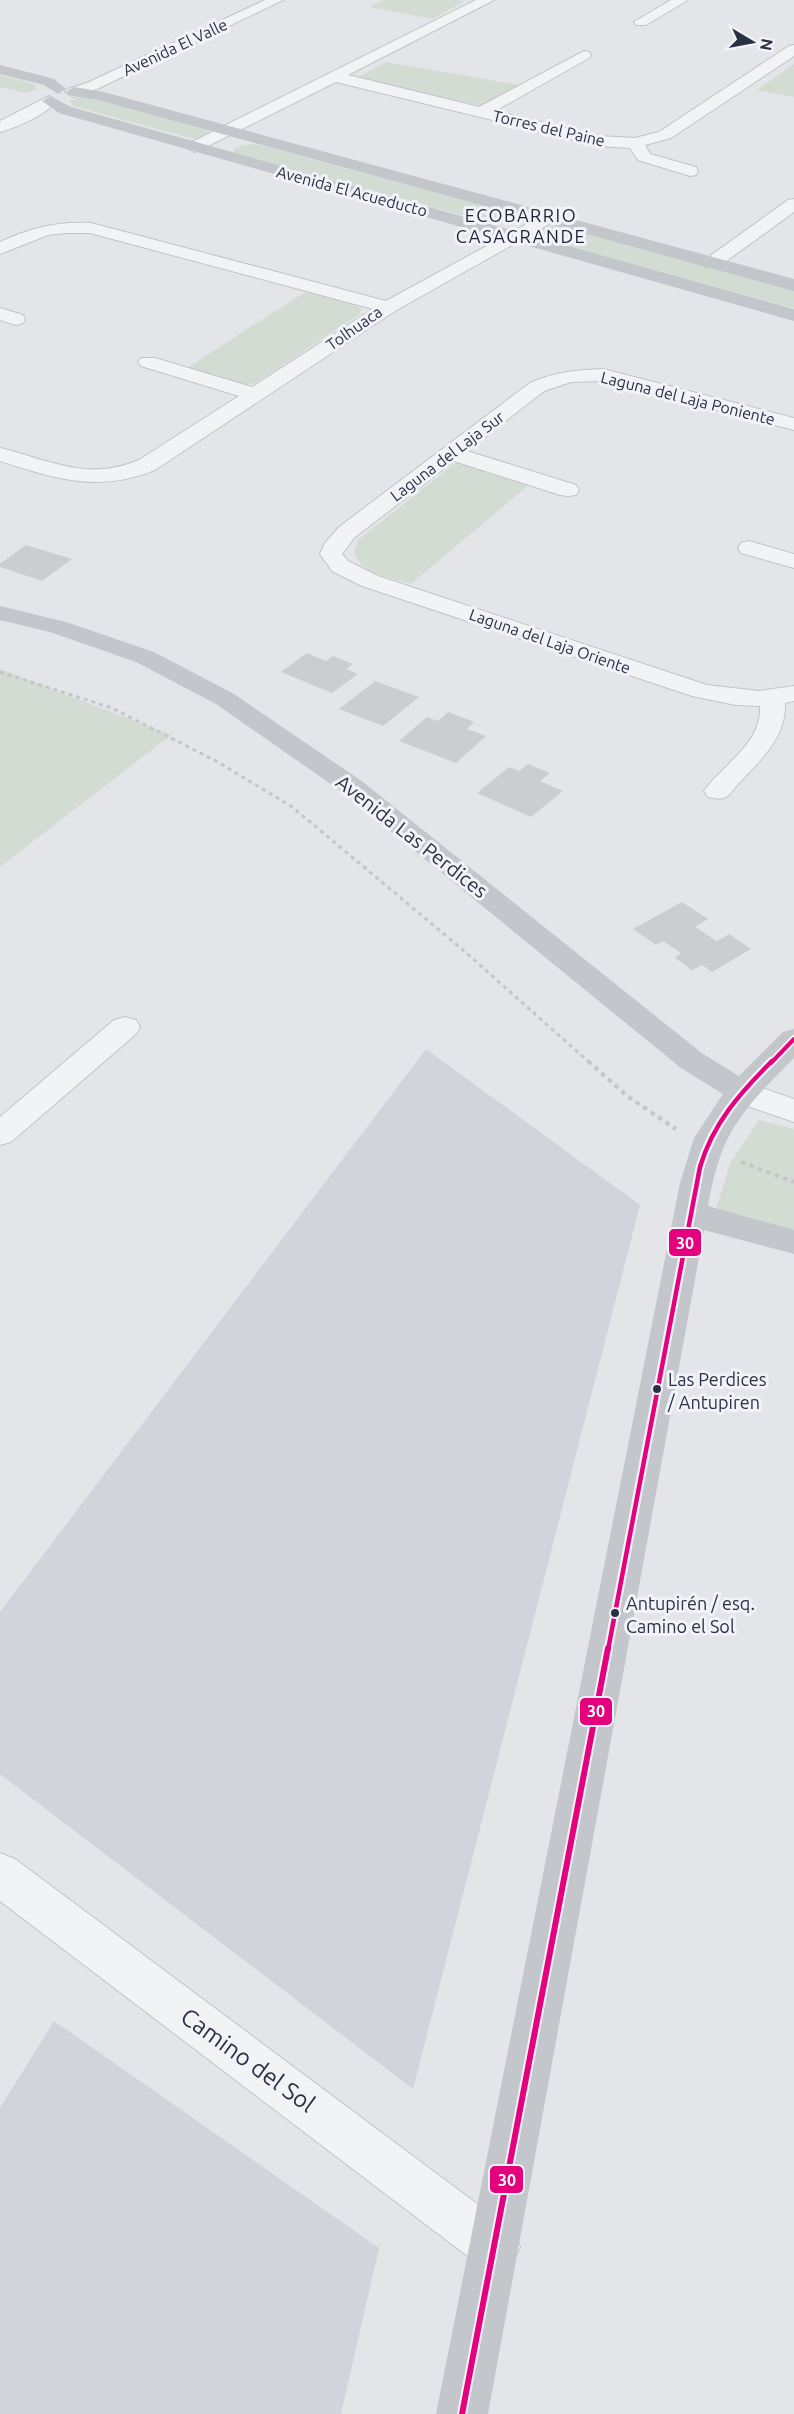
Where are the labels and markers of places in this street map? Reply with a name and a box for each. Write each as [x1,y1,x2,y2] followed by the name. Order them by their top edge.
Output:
[667,1369,767,1412] place label: Las Perdices / Antupiren
[651,1383,663,1395] marker: Las Perdices / Antupiren
[626,1593,755,1636] place label: Antupirén / esq. Camino el Sol
[609,1607,621,1619] marker: Antupirén / esq. Camino el Sol

